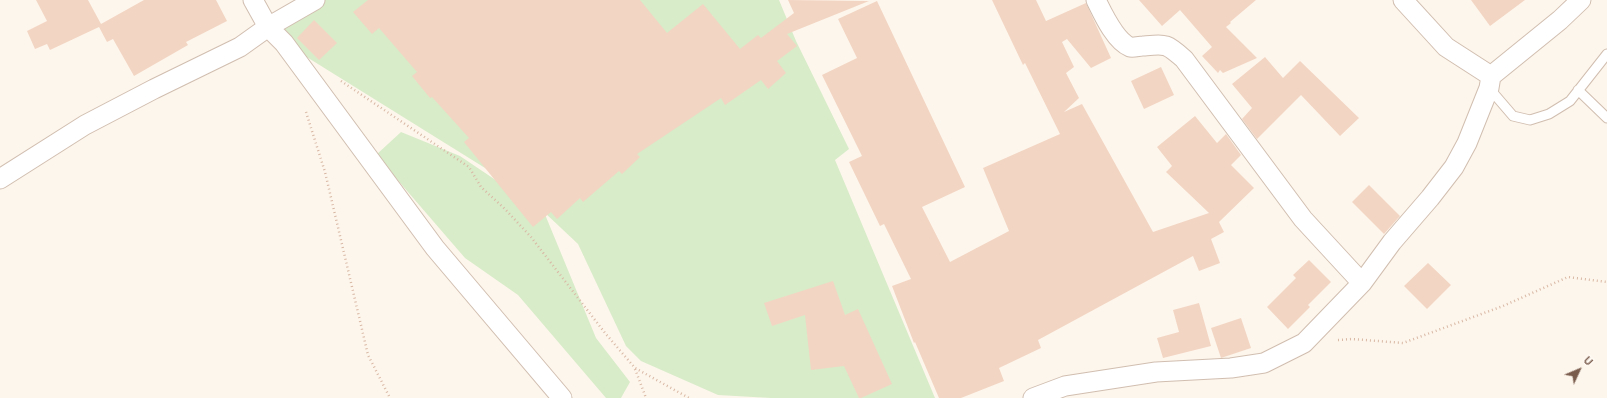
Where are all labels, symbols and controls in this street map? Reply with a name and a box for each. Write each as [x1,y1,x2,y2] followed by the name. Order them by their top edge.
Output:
[1559,350,1599,390] north arrow
[1580,354,1595,369] text: U

